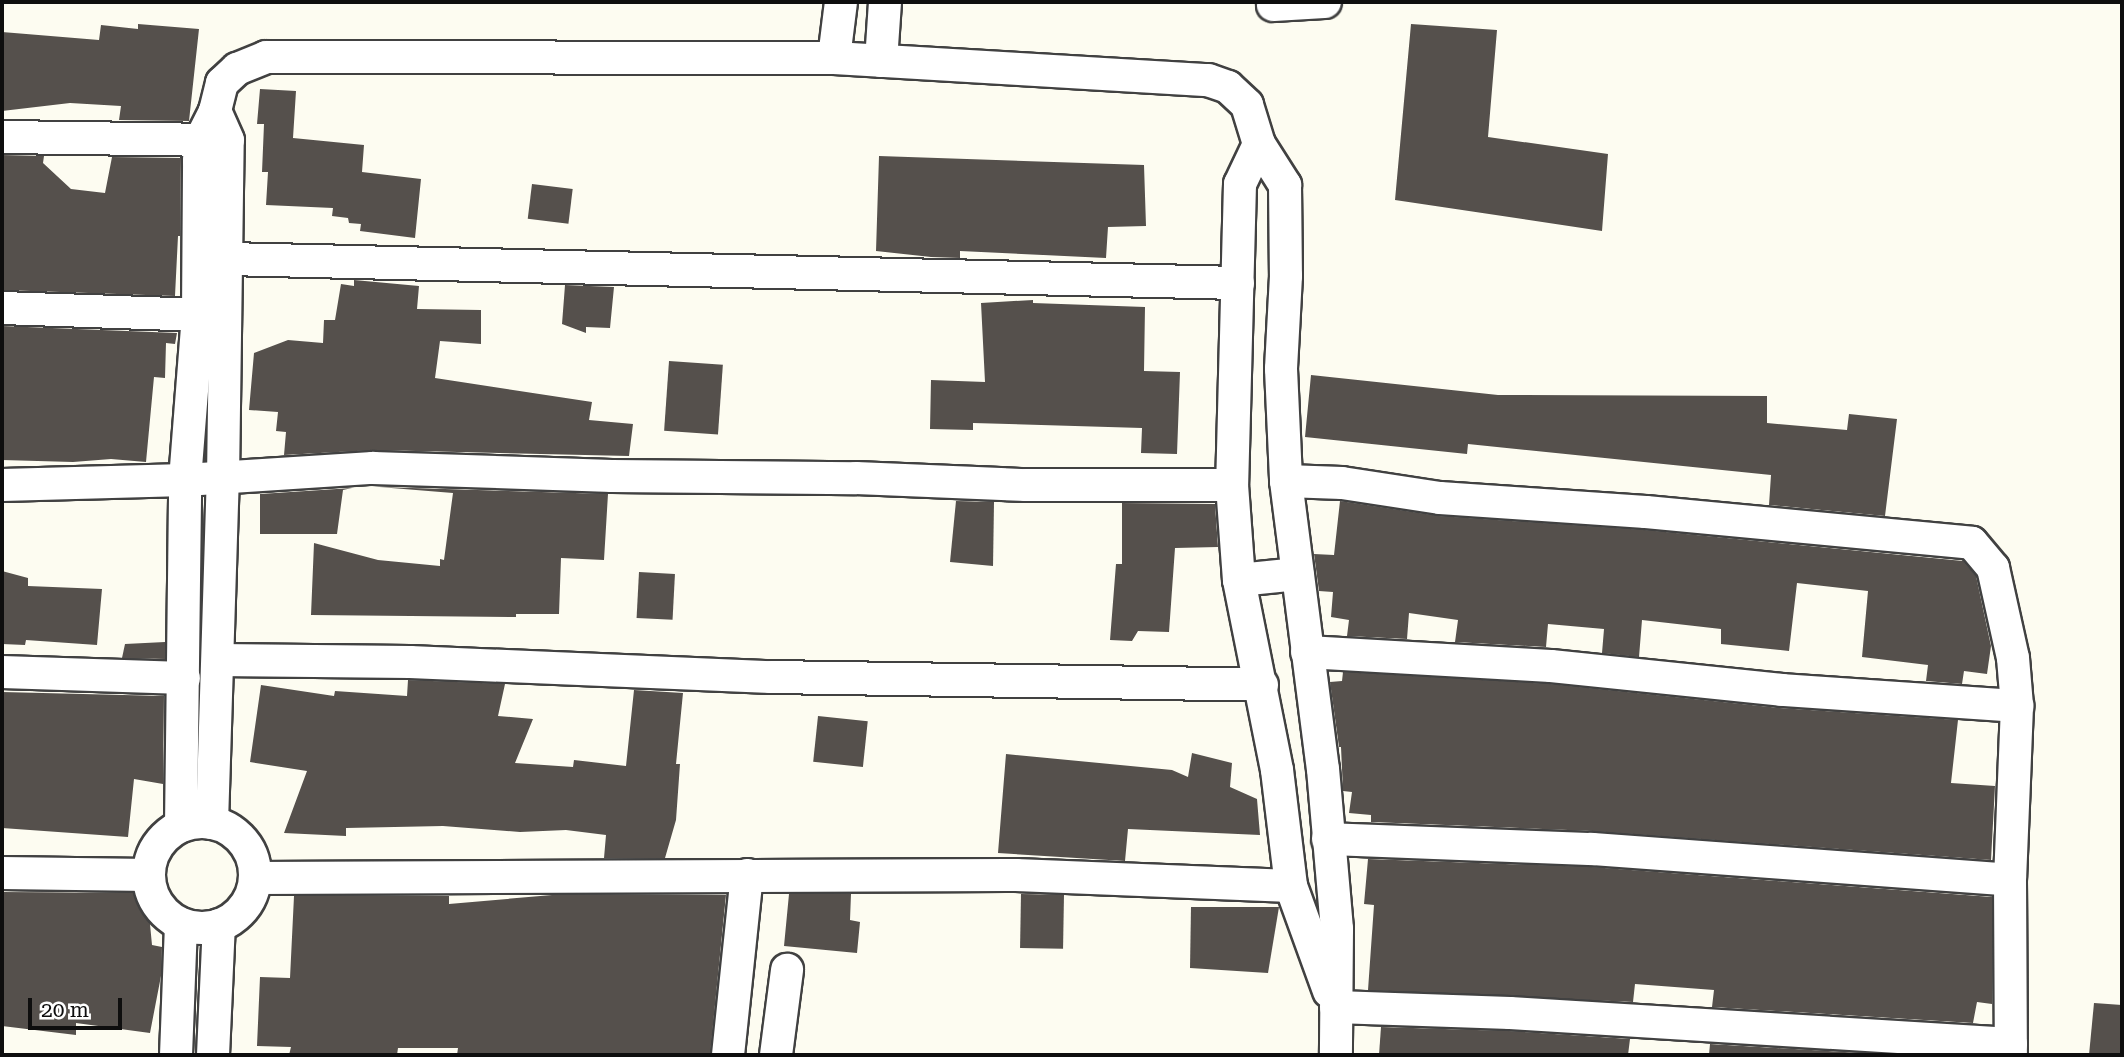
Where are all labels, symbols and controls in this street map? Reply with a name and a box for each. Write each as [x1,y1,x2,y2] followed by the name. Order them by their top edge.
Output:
[32,984,126,1028] scale bar
[41,998,89,1022] text: 20 m

